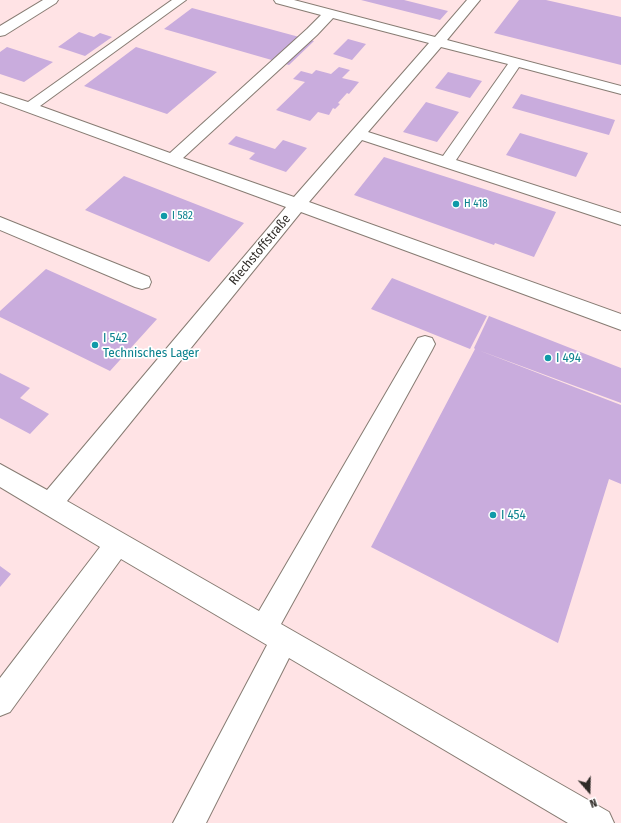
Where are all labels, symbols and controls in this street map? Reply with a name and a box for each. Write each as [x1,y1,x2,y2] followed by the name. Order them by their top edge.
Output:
[464,197,488,211] place label: H 418
[451,199,461,209] marker: H 418
[172,209,193,223] place label: I 582
[159,211,169,221] marker: I 582
[226,212,294,288] street label: Riechstoffstraße
[103,330,199,361] place label: I 542 Technisches Lager
[90,340,100,350] marker: I 542 Technisches Lager
[556,350,581,366] place label: I 494
[543,353,553,363] marker: I 494
[501,507,526,523] place label: I 454
[488,510,498,520] marker: I 454
[569,771,609,811] north arrow
[588,796,599,810] text: N

